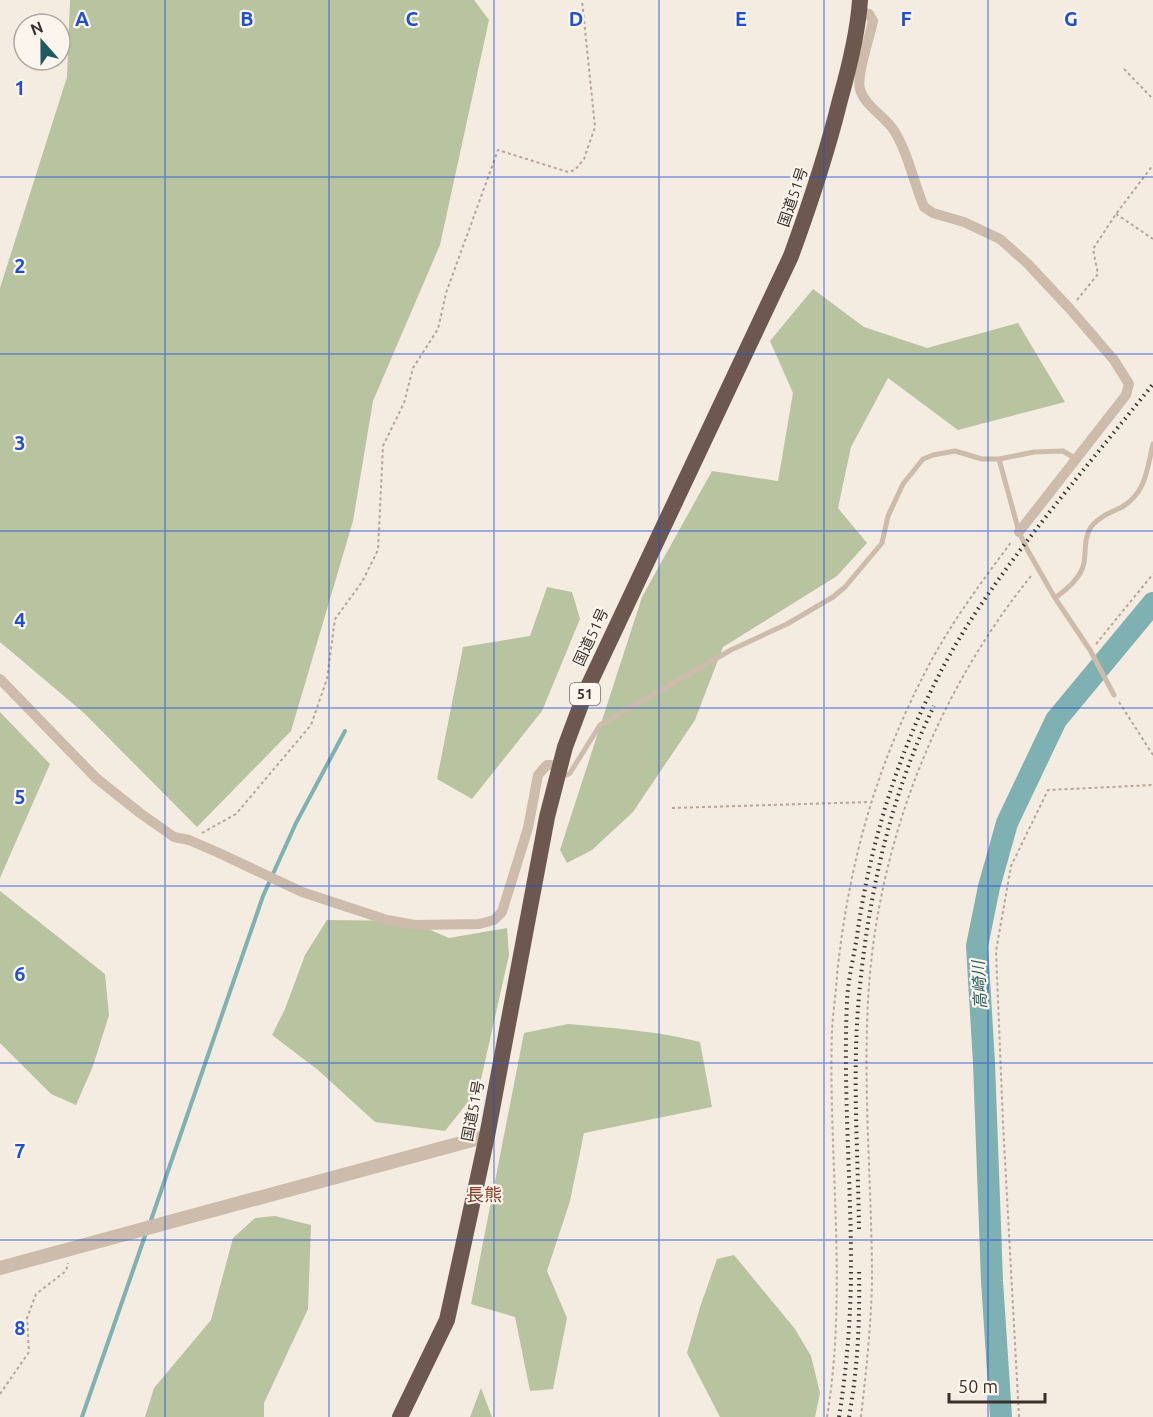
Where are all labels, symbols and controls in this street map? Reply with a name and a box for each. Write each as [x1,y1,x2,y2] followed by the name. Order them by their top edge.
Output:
[75,7,89,30] text: A
[240,7,254,30] text: B
[406,7,419,30] text: C
[569,7,583,30] text: D
[735,7,747,30] text: E
[900,7,912,30] text: F
[1064,7,1078,30] text: G
[12,12,72,72] north arrow
[28,17,45,39] text: N
[14,76,26,99] text: 1
[774,165,811,229] street label: 国道51号
[14,254,26,277] text: 2
[14,431,26,454] text: 3
[570,605,611,668] street label: 国道51号
[14,608,26,631] text: 4
[570,683,600,705] road number: 51
[14,785,26,808] text: 5
[969,959,989,1009] water label: 高崎川
[14,962,26,985] text: 6
[458,1079,487,1143] street label: 国道51号
[14,1139,26,1162] text: 7
[466,1184,502,1204] district label: 長熊
[14,1316,26,1339] text: 8
[949,1366,1045,1404] scale bar
[958,1376,998,1396] text: 50 m

